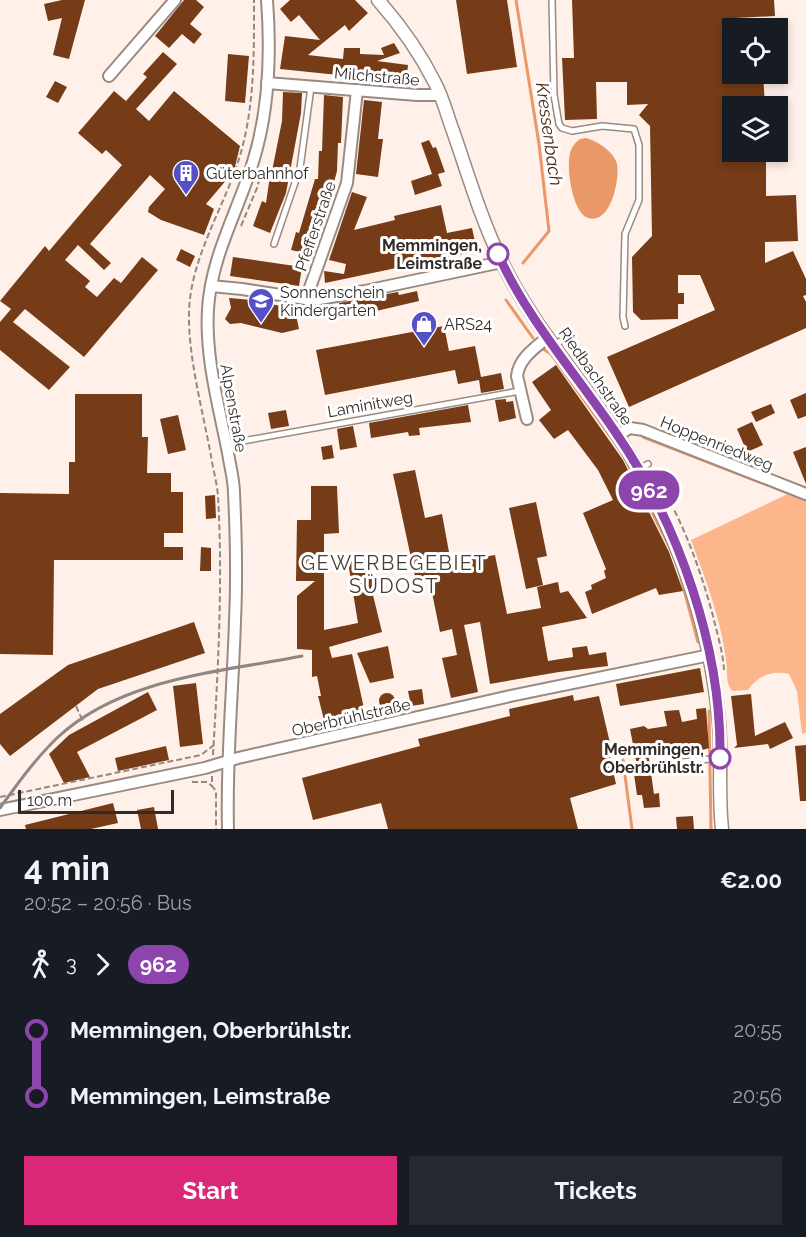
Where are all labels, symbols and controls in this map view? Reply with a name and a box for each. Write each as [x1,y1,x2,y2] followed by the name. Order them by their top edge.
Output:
[722,18,788,162] map controls
[722,18,788,84] button: locate
[333,63,420,90] street label: Milchstraße
[532,81,567,187] water label: Kressenbach
[722,96,788,162] button: layers
[171,158,201,196] building icon: Güterbahnhof
[206,164,309,183] place label: Güterbahnhof
[291,179,340,274] street label: Pfefferstraße
[382,236,482,273] place label: Memmingen, Leimstraße
[487,243,509,265] marker: Memmingen, Leimstraße
[280,283,385,320] place label: Sonnenschein Kindergarten
[246,286,276,324] school or university icon: Sonnenschein Kindergarten
[409,309,439,347] shop icon: ARS24
[444,315,492,334] place label: ARS24
[555,324,637,429] street label: Riedbachstraße
[216,362,251,454] street label: Alpenstraße
[326,388,414,421] street label: Laminitweg
[658,412,776,475] street label: Hoppenriedweg
[614,470,684,510] line badge: 962
[631,478,667,503] text: 962
[301,551,487,598] district label: GEWERBEGEBIET SÜDOST
[290,695,412,740] street label: Oberbrühlstraße
[603,740,704,777] place label: Memmingen, Oberbrühlstr.
[709,747,731,769] marker: Memmingen, Oberbrühlstr.
[18,787,174,814] scale bar
[27,791,72,810] text: 100 m
[24,849,110,888] text: 4 min
[720,867,782,893] text: €2.00
[24,891,192,915] text: 20:52 – 20:56 · Bus
[24,948,57,981] icon: walk
[86,948,119,981] icon: forward
[66,952,77,976] text: 3
[140,952,177,977] text: 962
[70,1017,352,1043] text: Memmingen, Oberbrühlstr.
[734,1018,782,1042] text: 20:55
[70,1083,331,1109] text: Memmingen, Leimstraße
[733,1084,782,1108] text: 20:56
[24,1156,397,1225] button: Start
[409,1156,782,1225] button: Tickets

